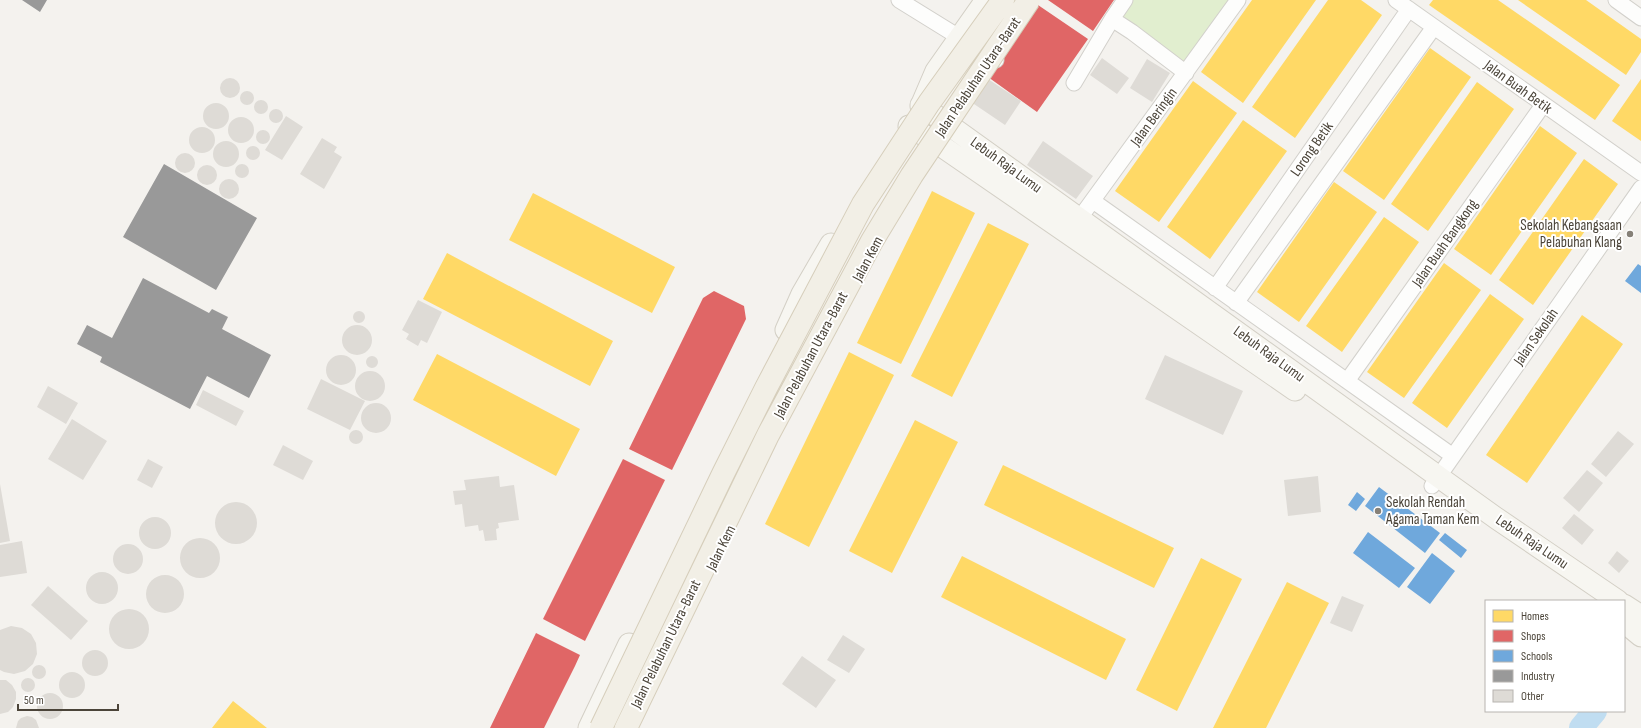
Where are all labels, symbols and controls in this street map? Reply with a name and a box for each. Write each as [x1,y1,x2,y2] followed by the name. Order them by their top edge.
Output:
[930,13,1025,141] street label: Jalan Pelabuhan Utara-Barat
[1479,55,1556,118] street label: Jalan Buah Betik
[1126,84,1182,151] street label: Jalan Beringin
[1286,118,1338,180] street label: Lorong Betik
[967,133,1045,197] street label: Lebuh Raja Lumu
[1407,195,1482,291] street label: Jalan Buah Bangkong
[1520,216,1622,252] place label: Sekolah Kebangsaan Pelabuhan Klang
[1625,229,1635,239] marker: Sekolah Kebangsaan Pelabuhan Klang
[848,233,888,286] street label: Jalan Kem
[769,288,853,422] street label: Jalan Pelabuhan Utara-Barat
[1509,305,1563,370] street label: Jalan Sekolah
[1230,322,1308,386] street label: Lebuh Raja Lumu
[1385,493,1479,529] place label: Sekolah Rendah Agama Taman Kem
[1373,506,1383,516] marker: Sekolah Rendah Agama Taman Kem
[1492,511,1572,573] street label: Lebuh Raja Lumu
[701,522,740,575] street label: Jalan Kem
[626,576,706,712] street label: Jalan Pelabuhan Utara-Barat
[1485,600,1625,712] legend
[1521,609,1549,624] text: Homes
[1521,629,1546,644] text: Shops
[1521,649,1553,664] text: Schools
[1521,669,1555,684] text: Industry
[18,686,118,712] scale bar
[1521,689,1545,704] text: Other
[24,693,44,708] text: 50 m

